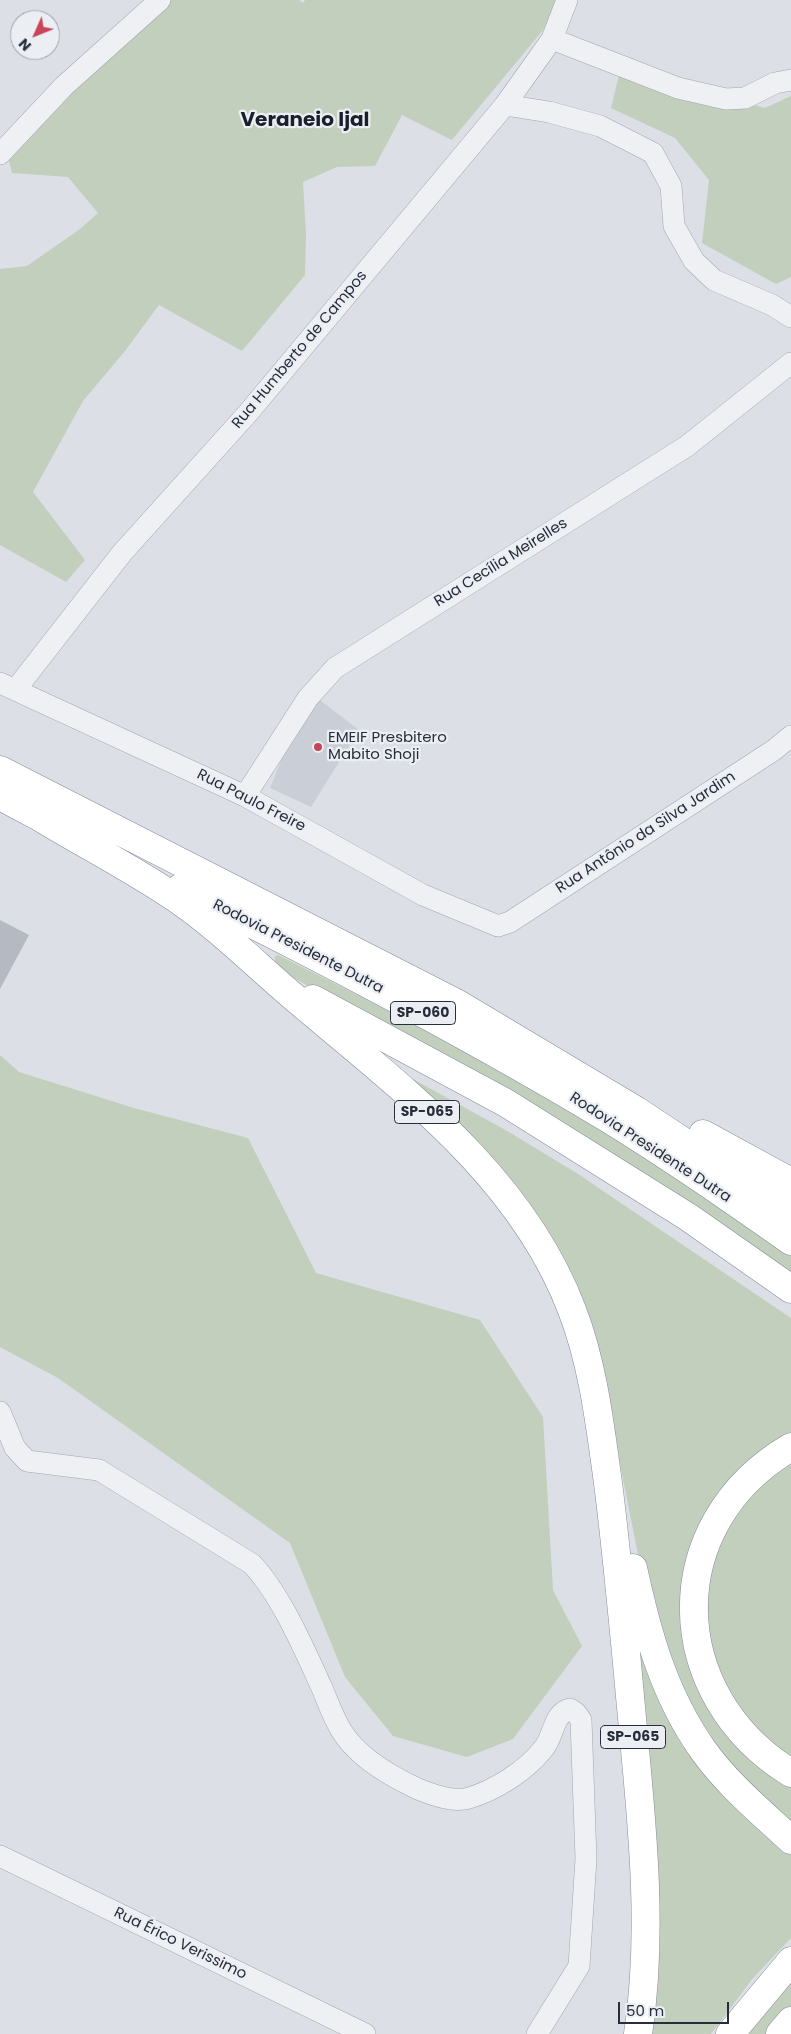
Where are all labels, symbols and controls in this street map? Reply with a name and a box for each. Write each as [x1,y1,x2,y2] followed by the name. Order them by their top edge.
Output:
[10,10,60,60] north arrow
[14,34,36,55] text: N
[241,109,369,133] district label: Veraneio Ijal
[229,267,371,433] street label: Rua Humberto de Campos
[431,515,571,611] street label: Rua Cecília Meirelles
[328,729,447,764] place label: EMEIF Presbitero Mabito Shoji
[312,741,324,753] marker: EMEIF Presbitero Mabito Shoji
[194,766,308,836] street label: Rua Paulo Freire
[553,768,739,898] street label: Rua Antônio da Silva Jardim
[210,896,386,998] street label: Rodovia Presidente Dutra
[390,1001,456,1024] road number: SP-060
[566,1089,734,1207] street label: Rodovia Presidente Dutra
[394,1100,460,1124] road number: SP-065
[600,1725,666,1748] road number: SP-065
[111,1904,249,1984] street label: Rua Érico Verissimo
[621,1992,732,2024] scale bar
[626,2000,664,2021] text: 50 m

